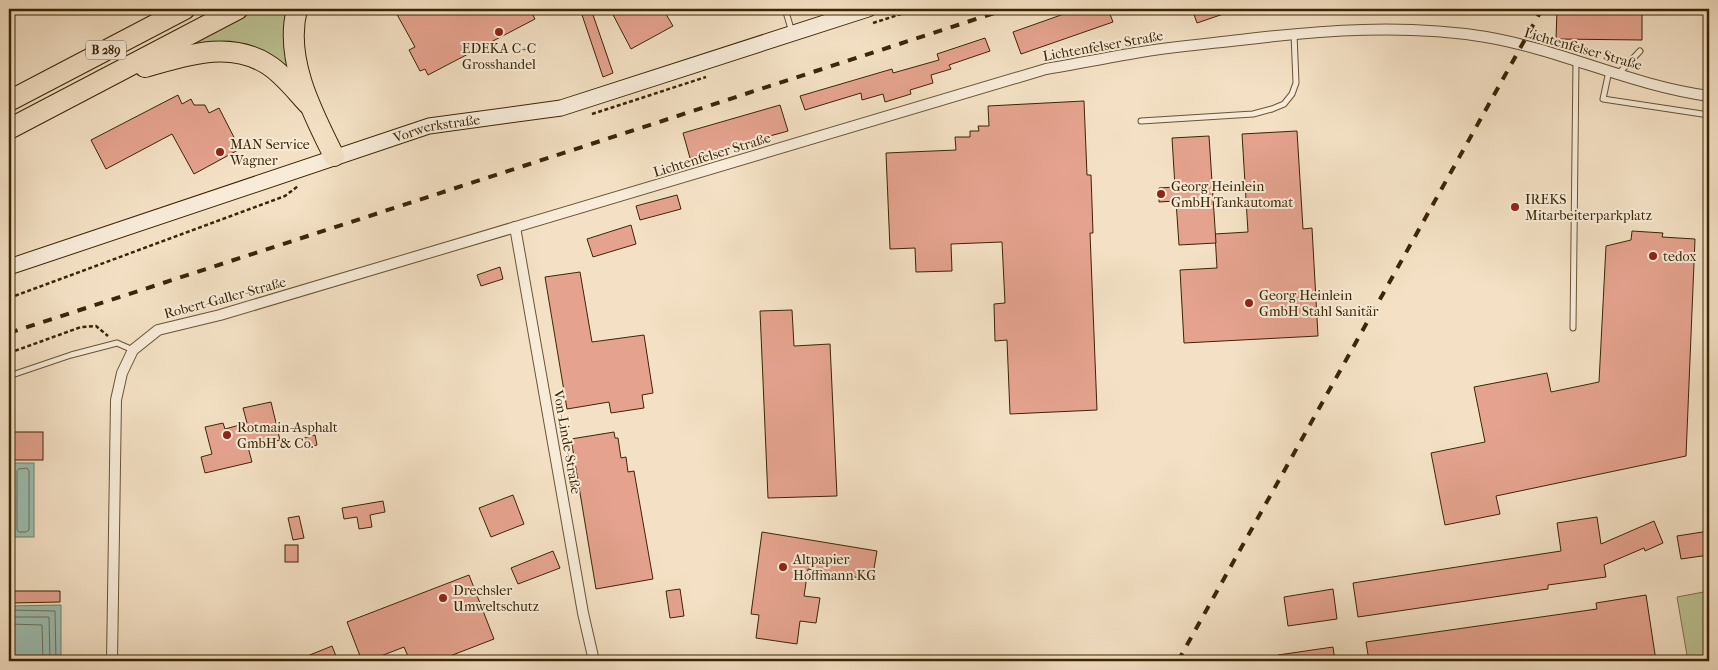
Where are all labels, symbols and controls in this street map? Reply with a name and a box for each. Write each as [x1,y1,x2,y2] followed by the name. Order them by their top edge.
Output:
[1522,24,1644,74] street label: Lichtenfelser Straße
[493,26,505,38] marker: EDEKA C+C Grosshandel
[1042,27,1165,65] street label: Lichtenfelser Straße
[86,40,126,60] road number: B 289
[462,40,536,73] place label: EDEKA C+C Grosshandel
[390,111,481,146] street label: Vorwerkstraße
[651,129,773,181] street label: Lichtenfelser Straße
[229,136,310,169] place label: MAN Service Wagner
[214,146,226,158] marker: MAN Service Wagner
[1171,178,1293,211] place label: Georg Heinlein GmbH Tankautomat
[1155,188,1167,200] marker: Georg Heinlein GmbH Tankautomat
[1525,191,1652,224] place label: IREKS Mitarbeiterparkplatz
[1509,201,1521,213] marker: IREKS Mitarbeiterparkplatz
[1663,248,1697,265] place label: tedox
[1647,250,1659,262] marker: tedox
[162,274,288,322] street label: Robert-Galler-Straße
[1259,287,1378,320] place label: Georg Heinlein GmbH Stahl Sanitär
[1243,297,1255,309] marker: Georg Heinlein GmbH Stahl Sanitär
[549,388,585,495] street label: Von-Linde-Straße
[237,419,338,452] place label: Rotmain-Asphalt GmbH & Co.
[221,429,233,441] marker: Rotmain-Asphalt GmbH & Co.
[792,551,876,584] place label: Altpapier Hoffmann KG
[777,561,789,573] marker: Altpapier Hoffmann KG
[453,582,539,615] place label: Drechsler Umweltschutz
[437,592,449,604] marker: Drechsler Umweltschutz

